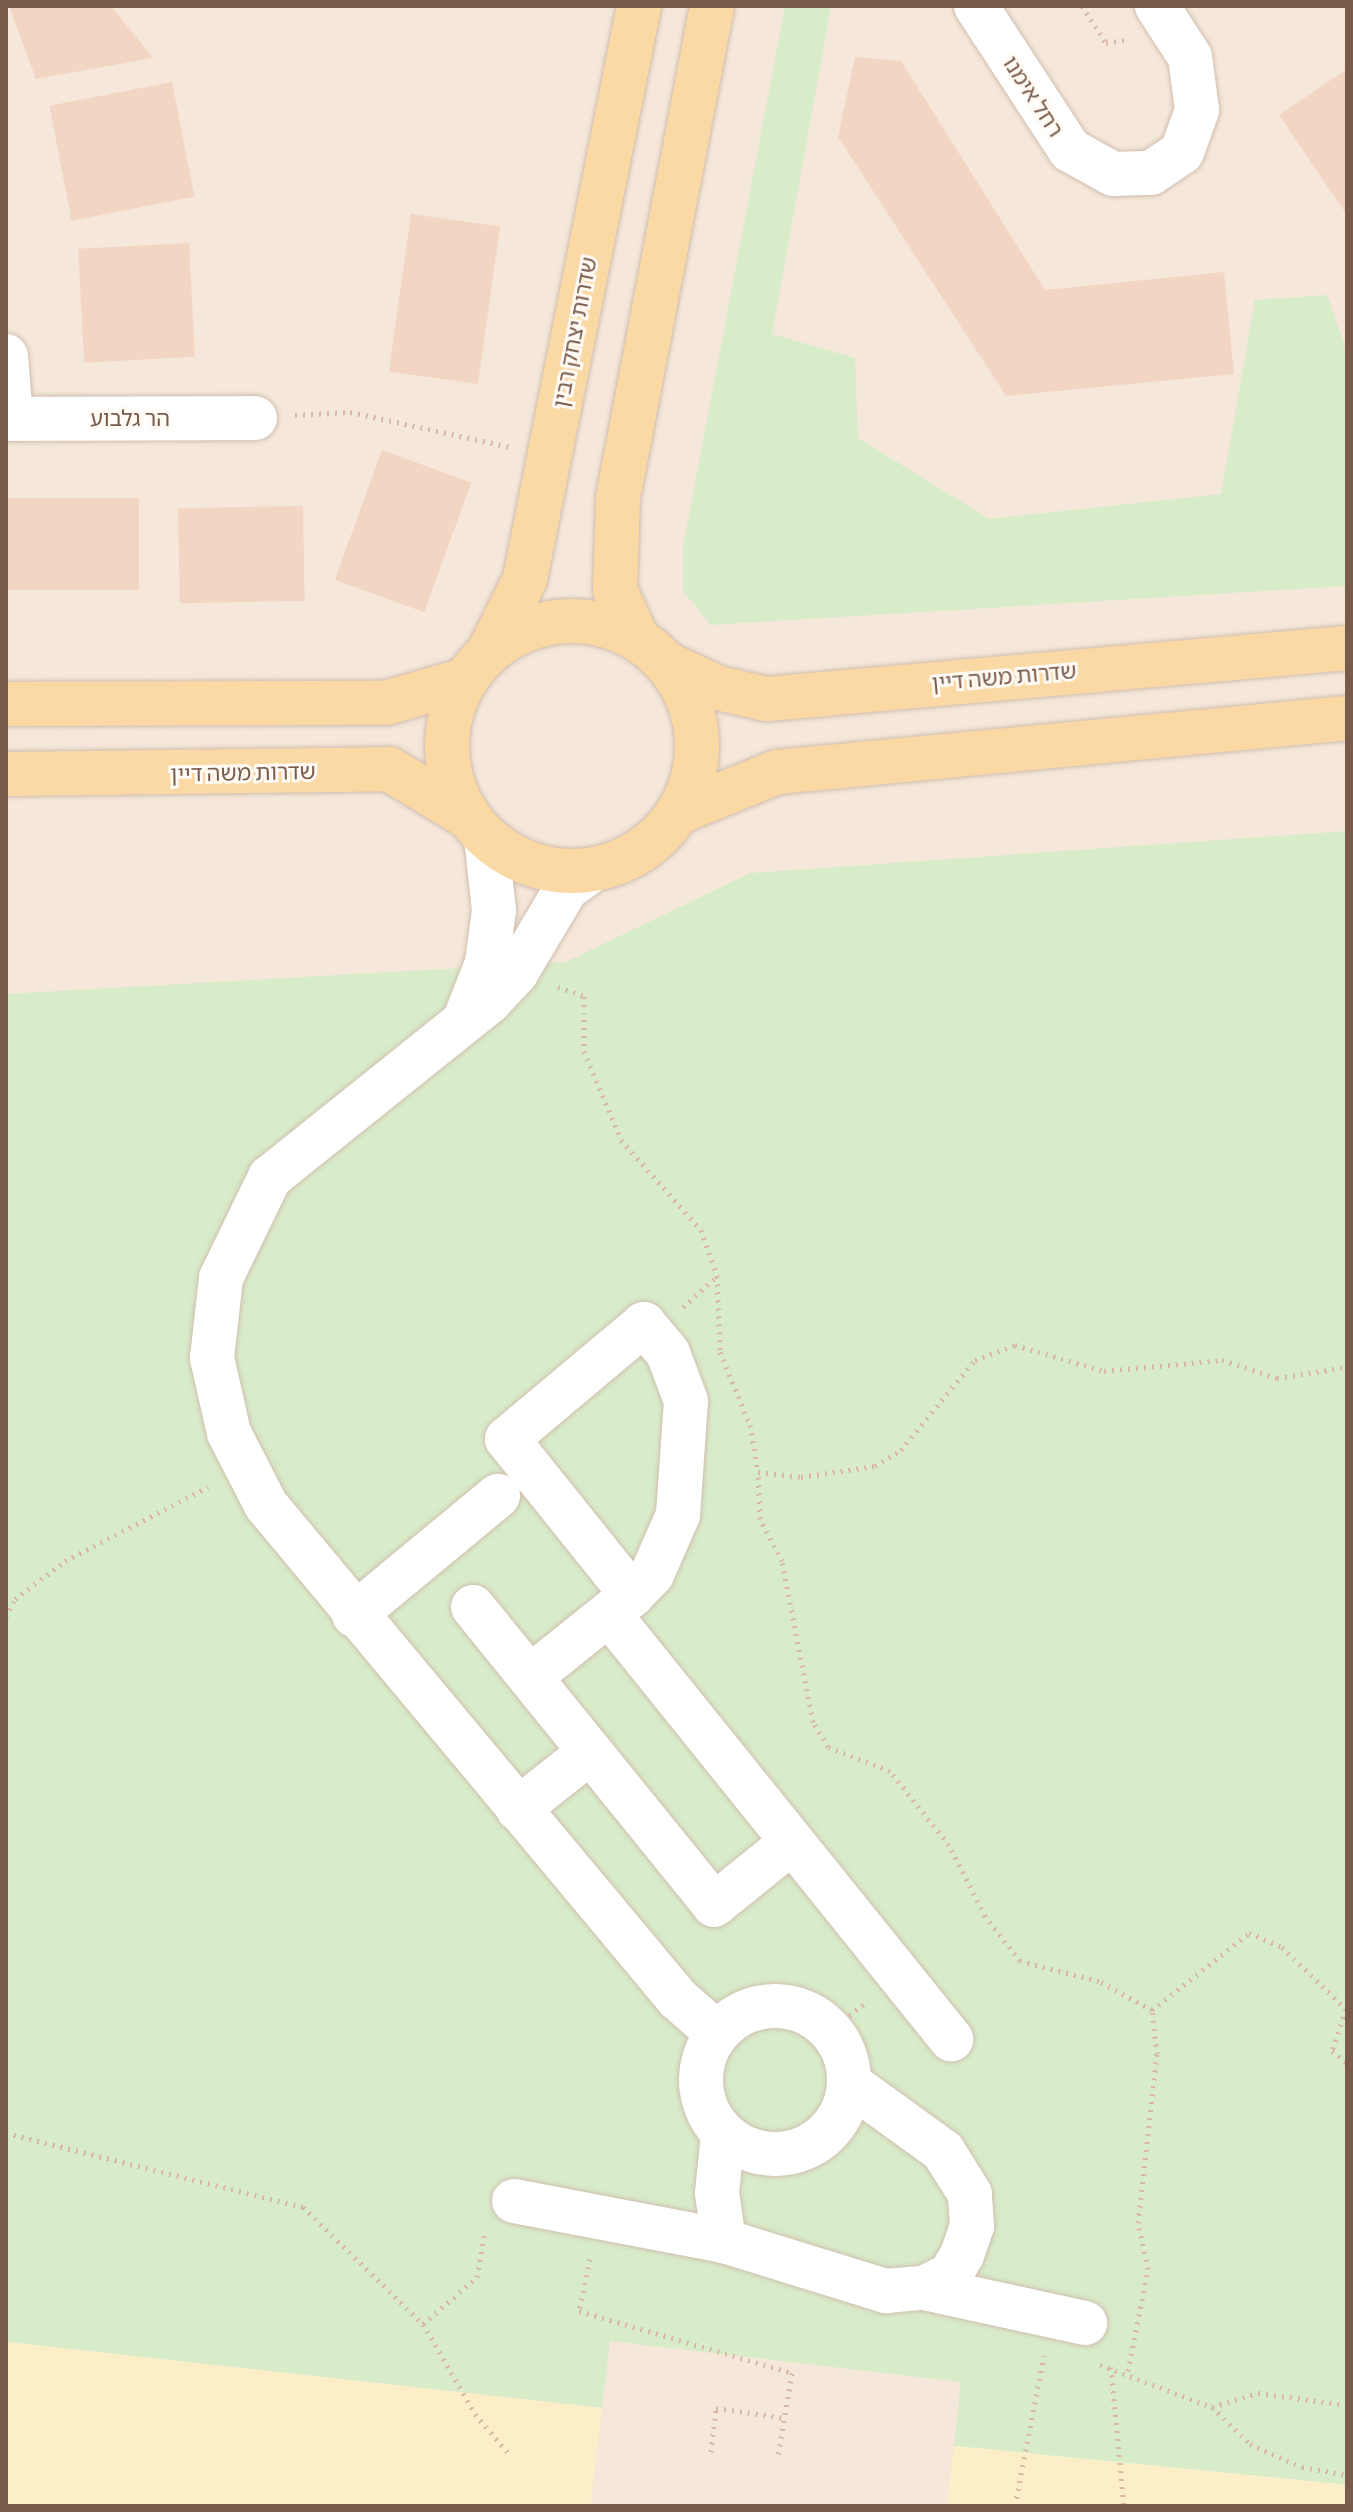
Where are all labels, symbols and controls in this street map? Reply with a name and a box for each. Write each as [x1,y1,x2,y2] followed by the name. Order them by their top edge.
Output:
[998,51,1070,141] street label: רחל אימנו
[546,254,602,410] street label: שדרות יצחק רבין
[90,405,170,431] street label: הר גלבוע
[930,657,1078,695] street label: שדרות משה דיין
[170,758,316,786] street label: שדרות משה דיין

